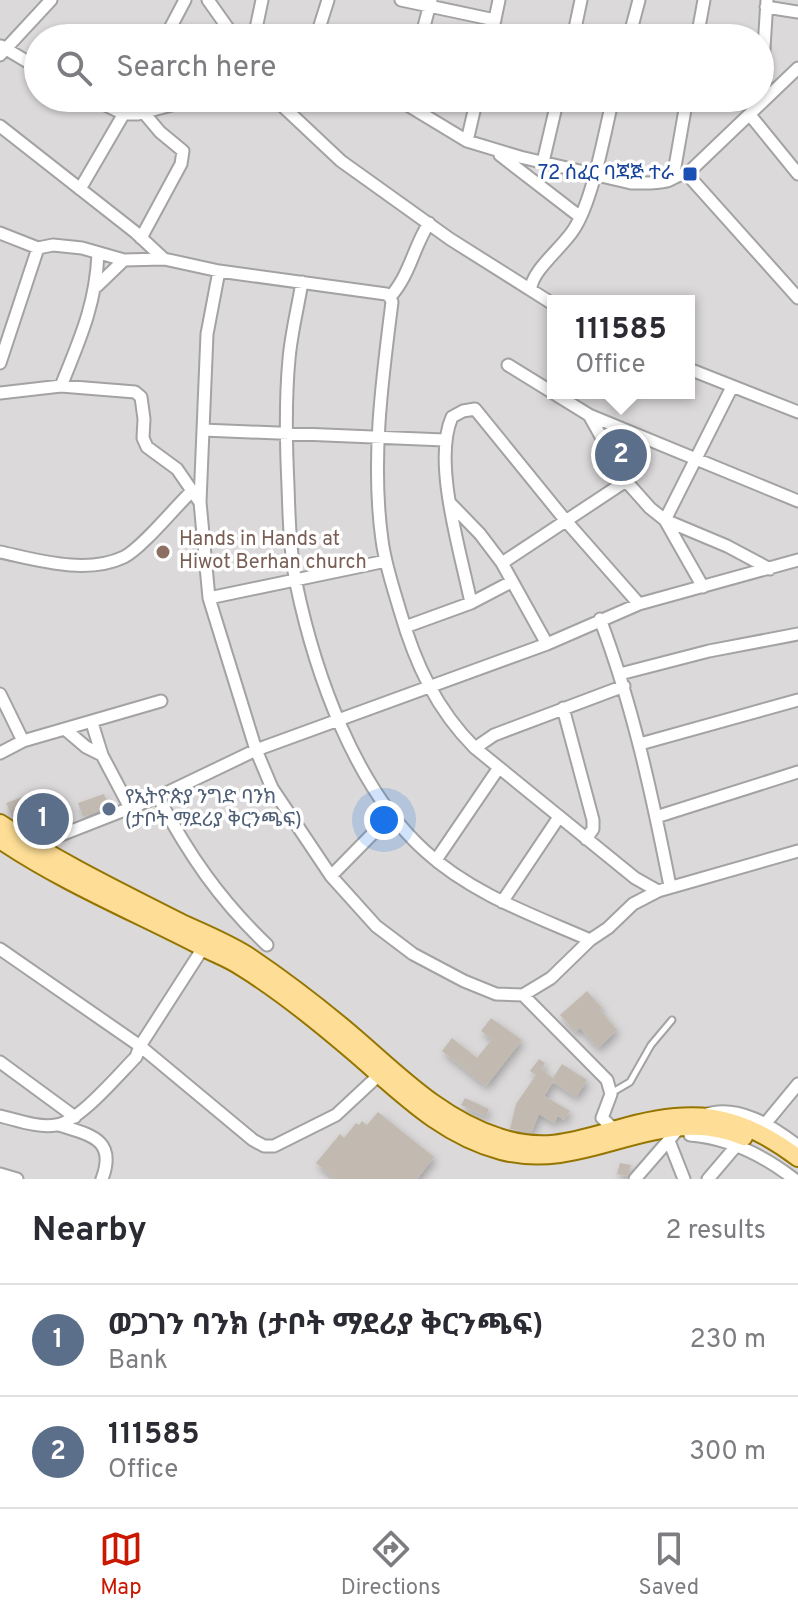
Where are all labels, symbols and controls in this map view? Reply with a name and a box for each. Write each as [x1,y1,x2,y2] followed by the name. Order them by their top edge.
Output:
[24,24,774,112] search box
[52,46,96,90] icon: search
[116,50,276,87] text: Search here
[538,161,674,187] place label: 72 ሰፈር ባጃጅ ተራ
[681,165,699,183] marker: 72 ሰፈር ባጃጅ ተራ
[547,295,695,399] popup
[575,312,667,349] text: 111585
[575,349,646,382] text: Office
[595,425,647,485] pin: 2
[179,527,367,576] place label: Hands in Hands at Hiwot Berhan church
[154,543,172,561] marker: Hands in Hands at Hiwot Berhan church
[125,785,302,834] place label: የኢትዮጵያ ንግድ ባንክ (ታቦት ማደሪያ ቅርንጫፍ)
[17,789,69,849] pin: 1
[100,800,118,818] marker: የኢትዮጵያ ንግድ ባንክ (ታቦት ማደሪያ ቅርንጫፍ)
[364,800,404,840] your location
[32,1210,147,1253] text: Nearby
[666,1215,766,1248] text: 2 results
[108,1308,543,1345] text: ወጋገን ባንክ (ታቦት ማደሪያ ቅርንጫፍ)
[53,1324,63,1357] text: 1
[690,1324,766,1357] text: 230 m
[108,1345,168,1378] text: Bank
[108,1417,200,1454] text: 111585
[50,1436,66,1469] text: 2
[689,1436,766,1469] text: 300 m
[108,1454,178,1487] text: Office
[99,1527,143,1602] tab: Map
[341,1527,441,1602] tab: Directions
[639,1527,699,1602] tab: Saved

